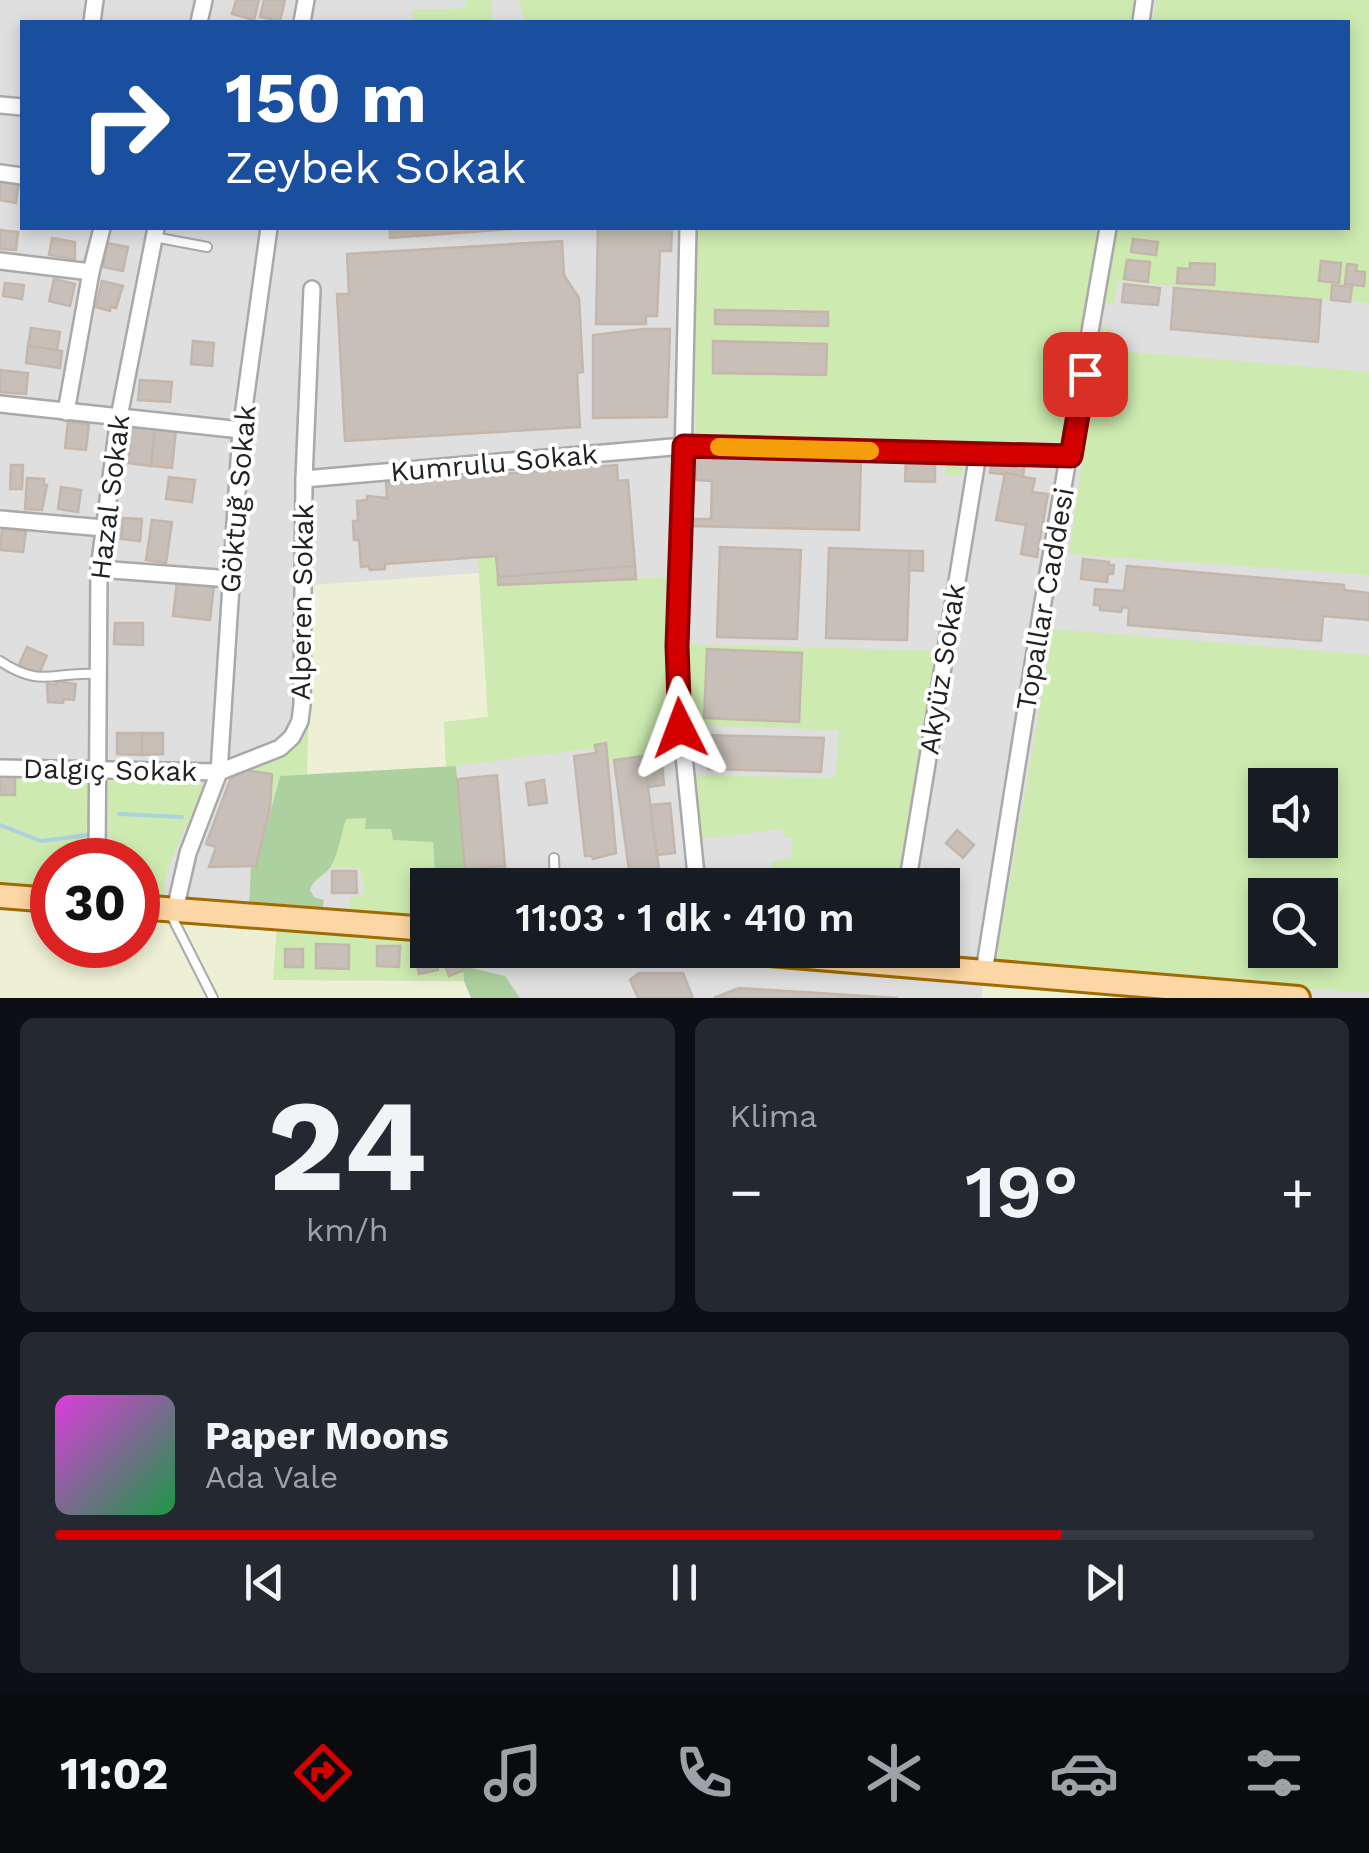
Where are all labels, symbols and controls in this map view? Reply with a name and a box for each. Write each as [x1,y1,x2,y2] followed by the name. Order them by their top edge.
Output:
[225,57,427,139] text: 150 m
[60,60,190,190] icon: right
[225,141,526,194] text: Zeybek Sokak
[1043,332,1128,417] pin
[1058,347,1113,402] icon: arrive
[213,404,263,594] street label: Göktuğ Sokak
[83,412,137,582] street label: Hazal Sokak
[389,437,599,488] street label: Kumrulu Sokak
[1009,485,1081,713] street label: Topallar Caddesi
[284,503,320,701] street label: Alperen Sokak
[912,581,972,757] street label: Akyüz Sokak
[628,676,732,780] position arrow
[23,752,198,788] street label: Dalgıç Sokak
[1248,768,1338,968] map controls
[1248,768,1338,858] button: sound
[30,838,160,968] speed limit sign: 30
[1248,878,1338,968] button: search
[516,896,854,940] text: 11:03 · 1 dk · 410 m
[267,1069,427,1222] text: 24
[730,1097,817,1135] text: Klima
[965,1147,1079,1235] text: 19°
[730,1160,763,1224] text: −
[1281,1160,1314,1224] text: +
[306,1211,388,1249] text: km/h
[205,1414,449,1458] text: Paper Moons
[205,1458,338,1496] text: Ada Vale
[237,1555,292,1610] icon: previous
[657,1555,712,1610] icon: pause
[1077,1555,1132,1610] icon: next
[288,1738,358,1808] icon: directions
[478,1738,548,1808] icon: music
[669,1738,739,1808] icon: phone
[859,1738,929,1808] icon: climate
[1049,1738,1119,1808] icon: car
[1239,1738,1309,1808] icon: filters
[60,1747,168,1800] text: 11:02

